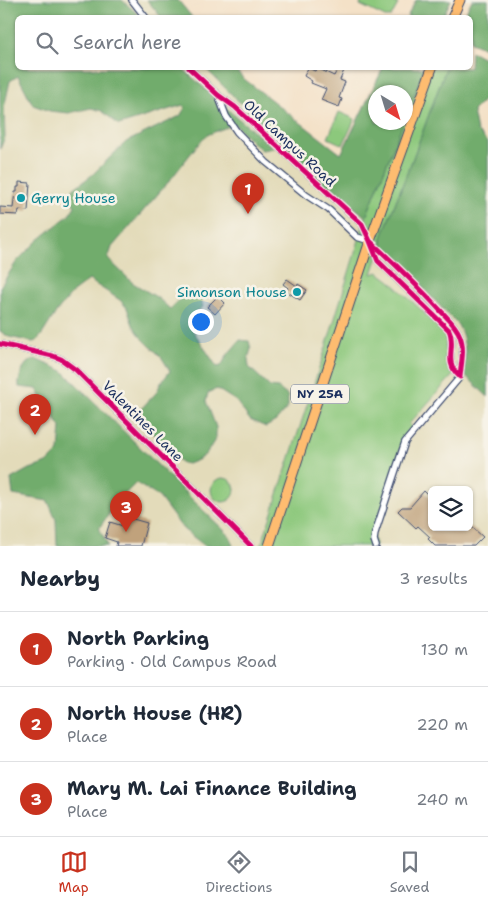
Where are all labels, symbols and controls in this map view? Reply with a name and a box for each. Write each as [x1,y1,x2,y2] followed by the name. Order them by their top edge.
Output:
[15,15,473,70] search box
[33,29,61,57] icon: search
[73,30,182,55] text: Search here
[368,85,413,130] north arrow
[240,96,340,190] street label: Old Campus Road
[232,173,264,214] pin: 1
[31,189,116,207] place label: Gerry House
[15,192,27,204] marker: Gerry House
[177,283,287,301] place label: Simonson House
[291,286,303,298] marker: Simonson House
[188,309,214,335] your location
[99,377,187,465] street label: Valentines Lane
[291,384,349,404] road number: NY 25A
[19,394,51,435] pin: 2
[428,486,473,531] map controls
[428,486,473,531] button: layers
[110,491,142,532] pin: 3
[20,565,100,593] text: Nearby
[399,568,468,589] text: 3 results
[67,626,209,651] text: North Parking
[32,639,40,660] text: 1
[421,639,468,660] text: 130 m
[67,651,277,672] text: Parking · Old Campus Road
[67,701,242,726] text: North House (HR)
[30,714,42,735] text: 2
[416,714,468,735] text: 220 m
[67,726,108,747] text: Place
[67,776,357,801] text: Mary M. Lai Finance Building
[30,789,42,810] text: 3
[416,789,468,810] text: 240 m
[67,801,108,822] text: Place
[59,848,89,896] tab: Map
[206,848,272,896] tab: Directions
[390,848,429,896] tab: Saved

